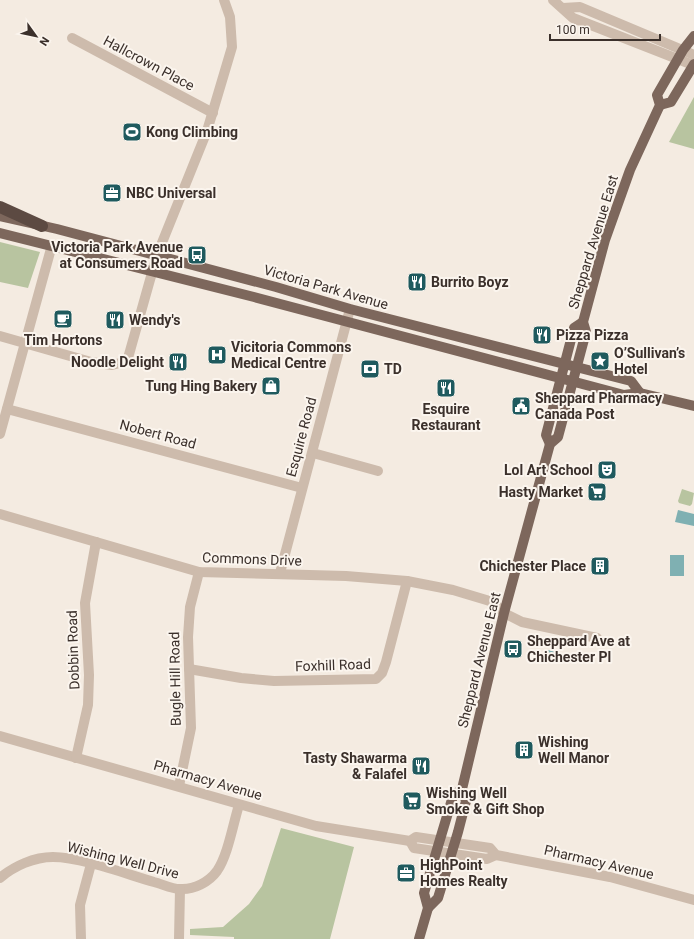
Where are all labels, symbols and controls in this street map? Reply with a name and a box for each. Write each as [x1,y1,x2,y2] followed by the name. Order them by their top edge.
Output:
[16,16,56,56] north arrow
[550,16,660,42] scale bar
[556,23,590,37] text: 100 m
[101,32,197,94] street label: Hallcrown Place
[36,34,52,48] text: N
[121,121,143,143] sports icon: Kong Climbing
[146,124,238,140] place label: Kong Climbing
[565,173,621,311] street label: Sheppard Avenue East
[101,182,123,204] office icon: NBC Universal
[126,185,216,201] place label: NBC Universal
[51,239,183,271] place label: Victoria Park Avenue at Consumers Road
[186,244,208,266] bus stop icon: Victoria Park Avenue at Consumers Road
[262,262,390,312] street label: Victoria Park Avenue
[406,271,428,293] restaurant icon: Burrito Boyz
[431,274,509,290] place label: Burrito Boyz
[52,308,74,330] cafe icon: Tim Hortons
[104,309,126,331] restaurant icon: Wendy's
[129,312,180,328] place label: Wendy's
[531,324,553,346] restaurant icon: Pizza Pizza
[556,327,629,343] place label: Pizza Pizza
[24,332,102,348] place label: Tim Hortons
[231,339,351,371] place label: Vicitoria Commons Medical Centre
[206,344,228,366] hospital icon: Vicitoria Commons Medical Centre
[614,345,685,377] place label: O’Sullivan’s Hotel
[589,350,611,372] place icon: O’Sullivan’s Hotel
[167,351,189,373] restaurant icon: Noodle Delight
[71,354,164,370] place label: Noodle Delight
[359,358,381,380] bank icon: TD
[384,361,402,377] place label: TD
[260,375,282,397] shop icon: Tung Hing Bakery
[435,377,457,399] restaurant icon: Esquire Restaurant
[145,378,258,394] place label: Tung Hing Bakery
[535,390,663,422] place label: Sheppard Pharmacy Canada Post
[283,395,319,479] street label: Esquire Road
[510,395,532,417] public building icon: Sheppard Pharmacy Canada Post
[412,401,481,433] place label: Esquire Restaurant
[118,416,198,452] street label: Nobert Road
[596,459,618,481] theatre icon: Lol Art School
[504,462,593,478] place label: Lol Art School
[586,481,608,503] supermarket icon: Hasty Market
[499,484,583,500] place label: Hasty Market
[202,549,302,569] street label: Commons Drive
[589,555,611,577] building icon: Chichester Place
[479,558,586,574] place label: Chichester Place
[454,590,504,730] street label: Sheppard Avenue East
[64,610,82,690] street label: Dobbin Road
[166,632,184,726] street label: Bugle Hill Road
[527,633,630,665] place label: Sheppard Ave at Chichester Pl
[502,638,524,660] bus stop icon: Sheppard Ave at Chichester Pl
[295,656,371,674] street label: Foxhill Road
[538,734,609,766] place label: Wishing Well Manor
[513,739,535,761] building icon: Wishing Well Manor
[303,750,407,782] place label: Tasty Shawarma & Falafel
[410,755,432,777] restaurant icon: Tasty Shawarma & Falafel
[152,757,264,803] street label: Pharmacy Avenue
[426,785,545,817] place label: Wishing Well Smoke & Gift Shop
[401,790,423,812] supermarket icon: Wishing Well Smoke & Gift Shop
[65,838,181,882] street label: Wishing Well Drive
[543,842,655,882] street label: Pharmacy Avenue
[420,857,509,889] place label: HighPoint Homes Realty
[395,862,417,884] office icon: HighPoint Homes Realty

